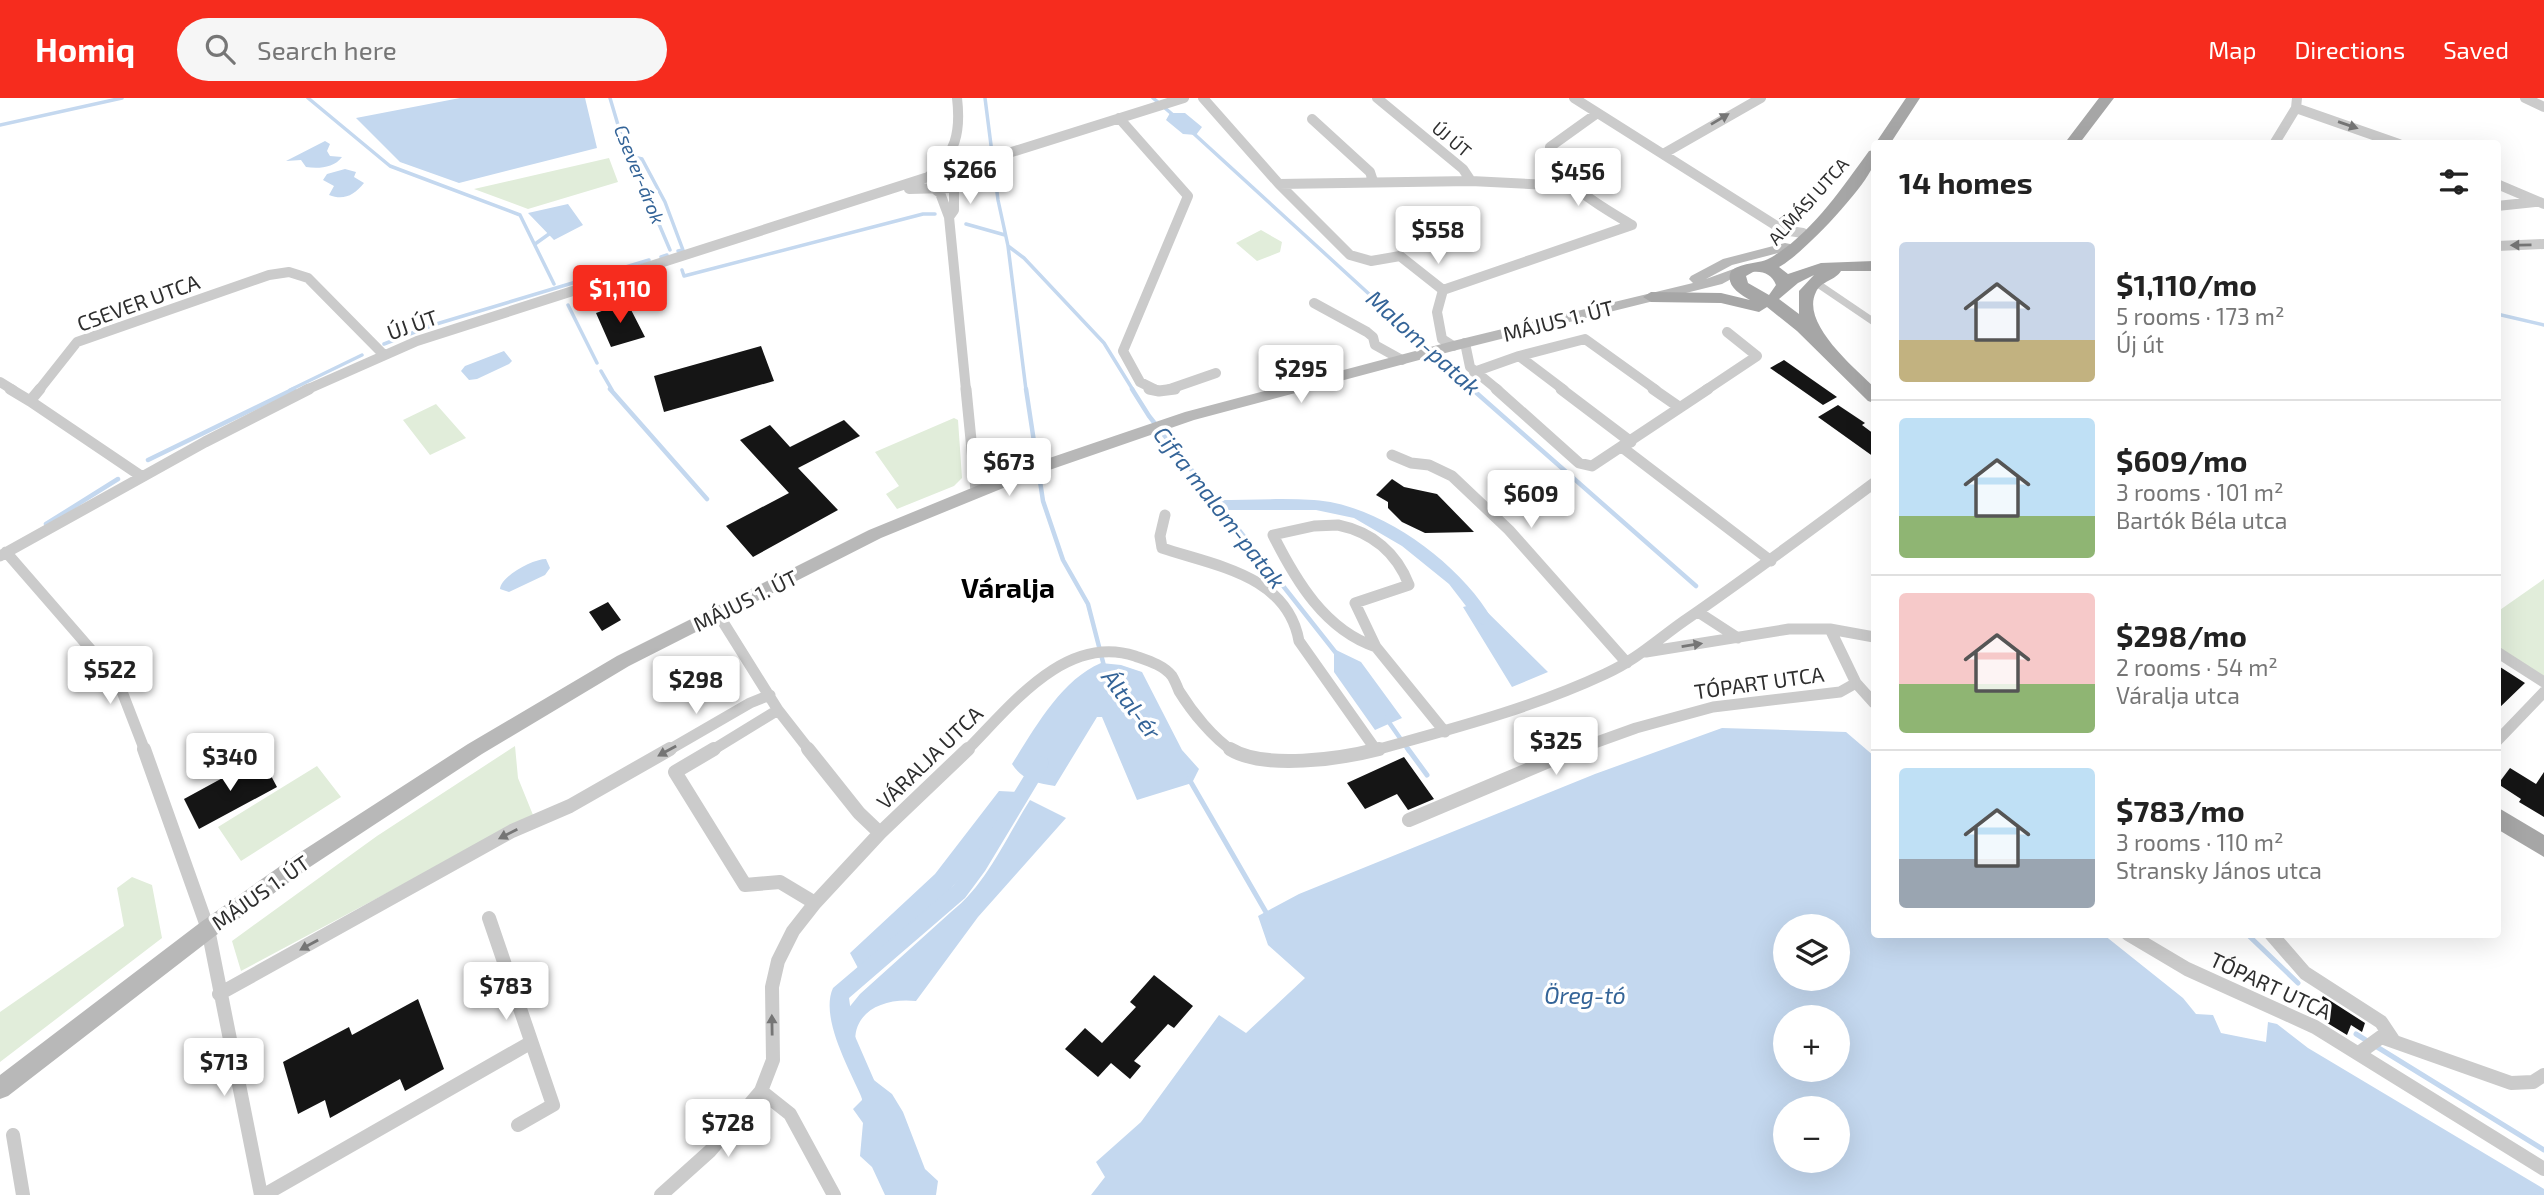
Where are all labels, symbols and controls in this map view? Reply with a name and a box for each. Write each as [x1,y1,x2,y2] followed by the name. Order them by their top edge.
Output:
[177,18,667,81] search box
[35,29,135,69] text: Homiq
[201,30,239,68] icon: search
[257,34,397,65] text: Search here
[2208,35,2256,64] text: Map
[2294,35,2405,64] text: Directions
[2443,35,2509,64] text: Saved
[1711,113,1730,126] one-way arrow
[1428,116,1476,162] street label: ÚJ ÚT
[2337,120,2358,131] one-way arrow
[610,121,670,227] water label: Csever-árok
[929,146,1011,206] pin: $266
[1537,148,1619,208] pin: $456
[1763,152,1853,249] street label: ALMÁSI UTCA
[943,155,997,183] text: $266
[1551,157,1605,185] text: $456
[2435,163,2473,201] icon: filters
[1899,164,2033,200] text: 14 homes
[1397,206,1479,266] pin: $558
[1411,215,1465,243] text: $558
[2509,239,2531,250] one-way arrow
[563,266,677,325] pin: $1,110
[2116,266,2257,302] text: $1,110/mo
[73,268,203,336] street label: CSEVER UTCA
[1955,270,2039,354] icon: home
[589,274,651,302] text: $1,110
[1361,284,1487,400] water label: Malom-patak
[1500,294,1616,346] street label: MÁJUS 1. ÚT
[2116,302,2285,330] text: 5 rooms · 173 m²
[384,304,440,344] street label: ÚJ ÚT
[2116,330,2164,358] text: Új út
[1260,345,1342,405] pin: $295
[1275,354,1327,382] text: $295
[1148,420,1292,594] water label: Cifra malom-patak
[968,438,1050,498] pin: $673
[2116,442,2247,478] text: $609/mo
[1955,446,2039,530] icon: home
[983,447,1035,475] text: $673
[1490,470,1572,530] pin: $609
[2116,478,2283,506] text: 3 rooms · 101 m²
[1504,479,1559,507] text: $609
[2116,506,2288,534] text: Bartók Béla utca
[689,564,801,636] street label: MÁJUS 1. ÚT
[961,570,1055,604] district label: Váralja
[2116,617,2247,653] text: $298/mo
[1955,621,2039,705] icon: home
[1681,639,1703,650] one-way arrow
[69,646,151,706] pin: $522
[2116,653,2278,681] text: 2 rooms · 54 m²
[84,655,136,683] text: $522
[655,656,737,716] pin: $298
[1693,661,1825,703] street label: TÓPART UTCA
[1096,663,1168,745] water label: Által-ér
[669,665,723,693] text: $298
[2116,681,2240,709] text: Váralja utca
[871,700,987,814] street label: VÁRALJA UTCA
[1515,718,1597,777] pin: $325
[1530,726,1582,754] text: $325
[189,734,271,793] pin: $340
[202,742,258,770] text: $340
[657,745,677,757] one-way arrow
[2116,792,2245,828] text: $783/mo
[1955,796,2039,880] icon: home
[2116,828,2283,856] text: 3 rooms · 110 m²
[498,829,518,840] one-way arrow
[207,849,313,935] street label: MÁJUS 1. ÚT
[2116,856,2322,884] text: Stransky János utca
[1773,914,1850,1173] map controls
[1773,914,1850,991] button: layers
[300,939,319,951] one-way arrow
[2206,946,2336,1024] street label: TÓPART UTCA
[465,962,547,1022] pin: $783
[480,971,532,999] text: $783
[1544,981,1626,1009] water label: Öreg-tó
[1773,1005,1850,1082] button: +
[766,1014,778,1036] one-way arrow
[183,1038,265,1098] pin: $713
[200,1047,248,1075] text: $713
[1773,1096,1850,1173] button: −
[687,1100,769,1159] pin: $728
[701,1108,755,1136] text: $728

